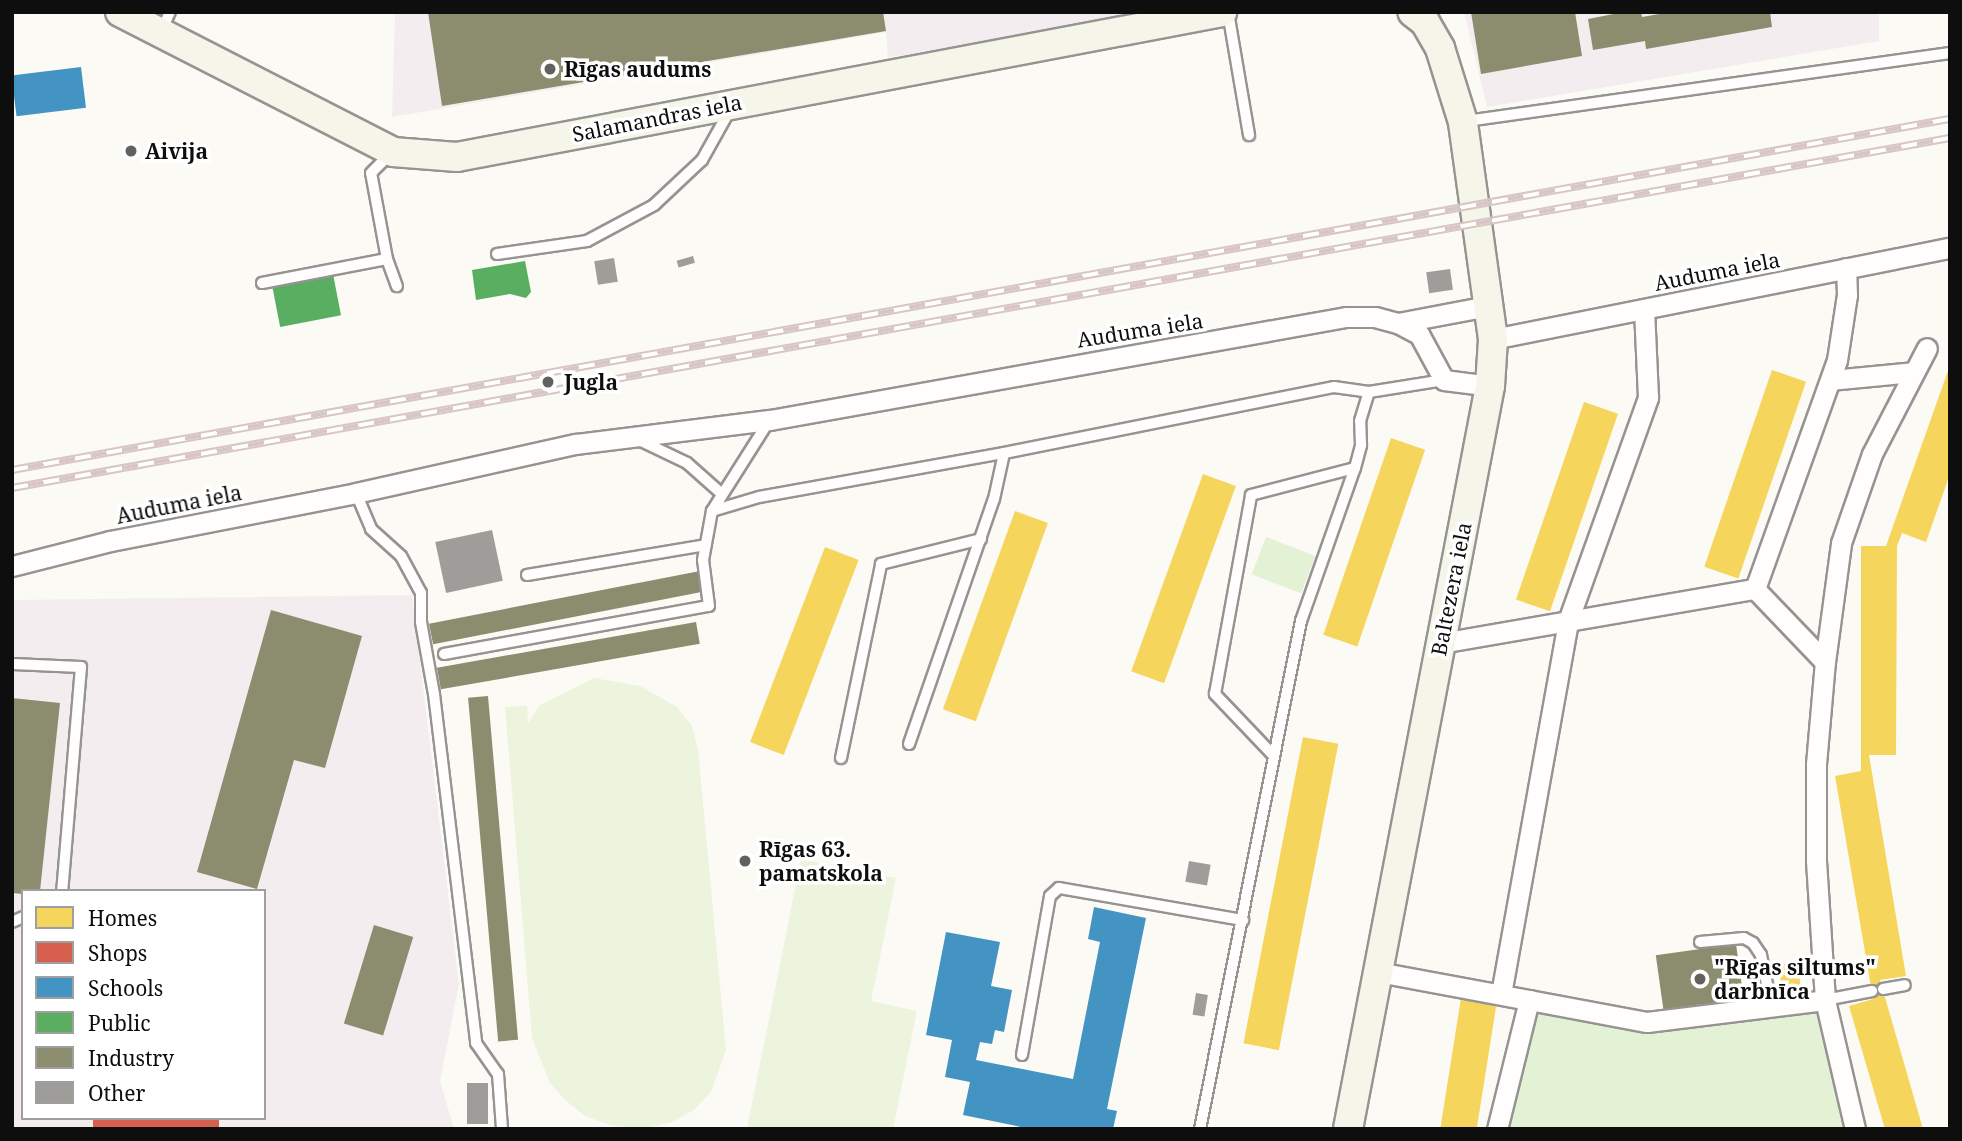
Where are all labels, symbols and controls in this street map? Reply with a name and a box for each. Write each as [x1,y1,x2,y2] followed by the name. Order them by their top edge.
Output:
[564,56,711,82] place label: Rīgas audums
[542,61,558,77] marker: Rīgas audums
[570,89,744,147] street label: Salamandras iela
[145,138,208,164] place label: Aivija
[123,143,139,159] marker: Aivija
[1652,246,1782,296] street label: Auduma iela
[1075,308,1205,352] street label: Auduma iela
[564,369,618,395] place label: Jugla
[538,372,558,392] marker: Jugla
[114,479,244,529] street label: Auduma iela
[1426,520,1476,658] street label: Baltezera iela
[759,836,883,886] place label: Rīgas 63. pamatskola
[737,853,753,869] marker: Rīgas 63. pamatskola
[21,889,266,1120] legend
[88,904,157,932] text: Homes
[88,939,147,967] text: Shops
[1714,954,1876,1004] place label: "Rīgas siltums" darbnīca
[1692,971,1708,987] marker: "Rīgas siltums" darbnīca
[88,974,163,1002] text: Schools
[88,1009,150,1037] text: Public
[88,1044,174,1072] text: Industry
[88,1079,145,1107] text: Other

